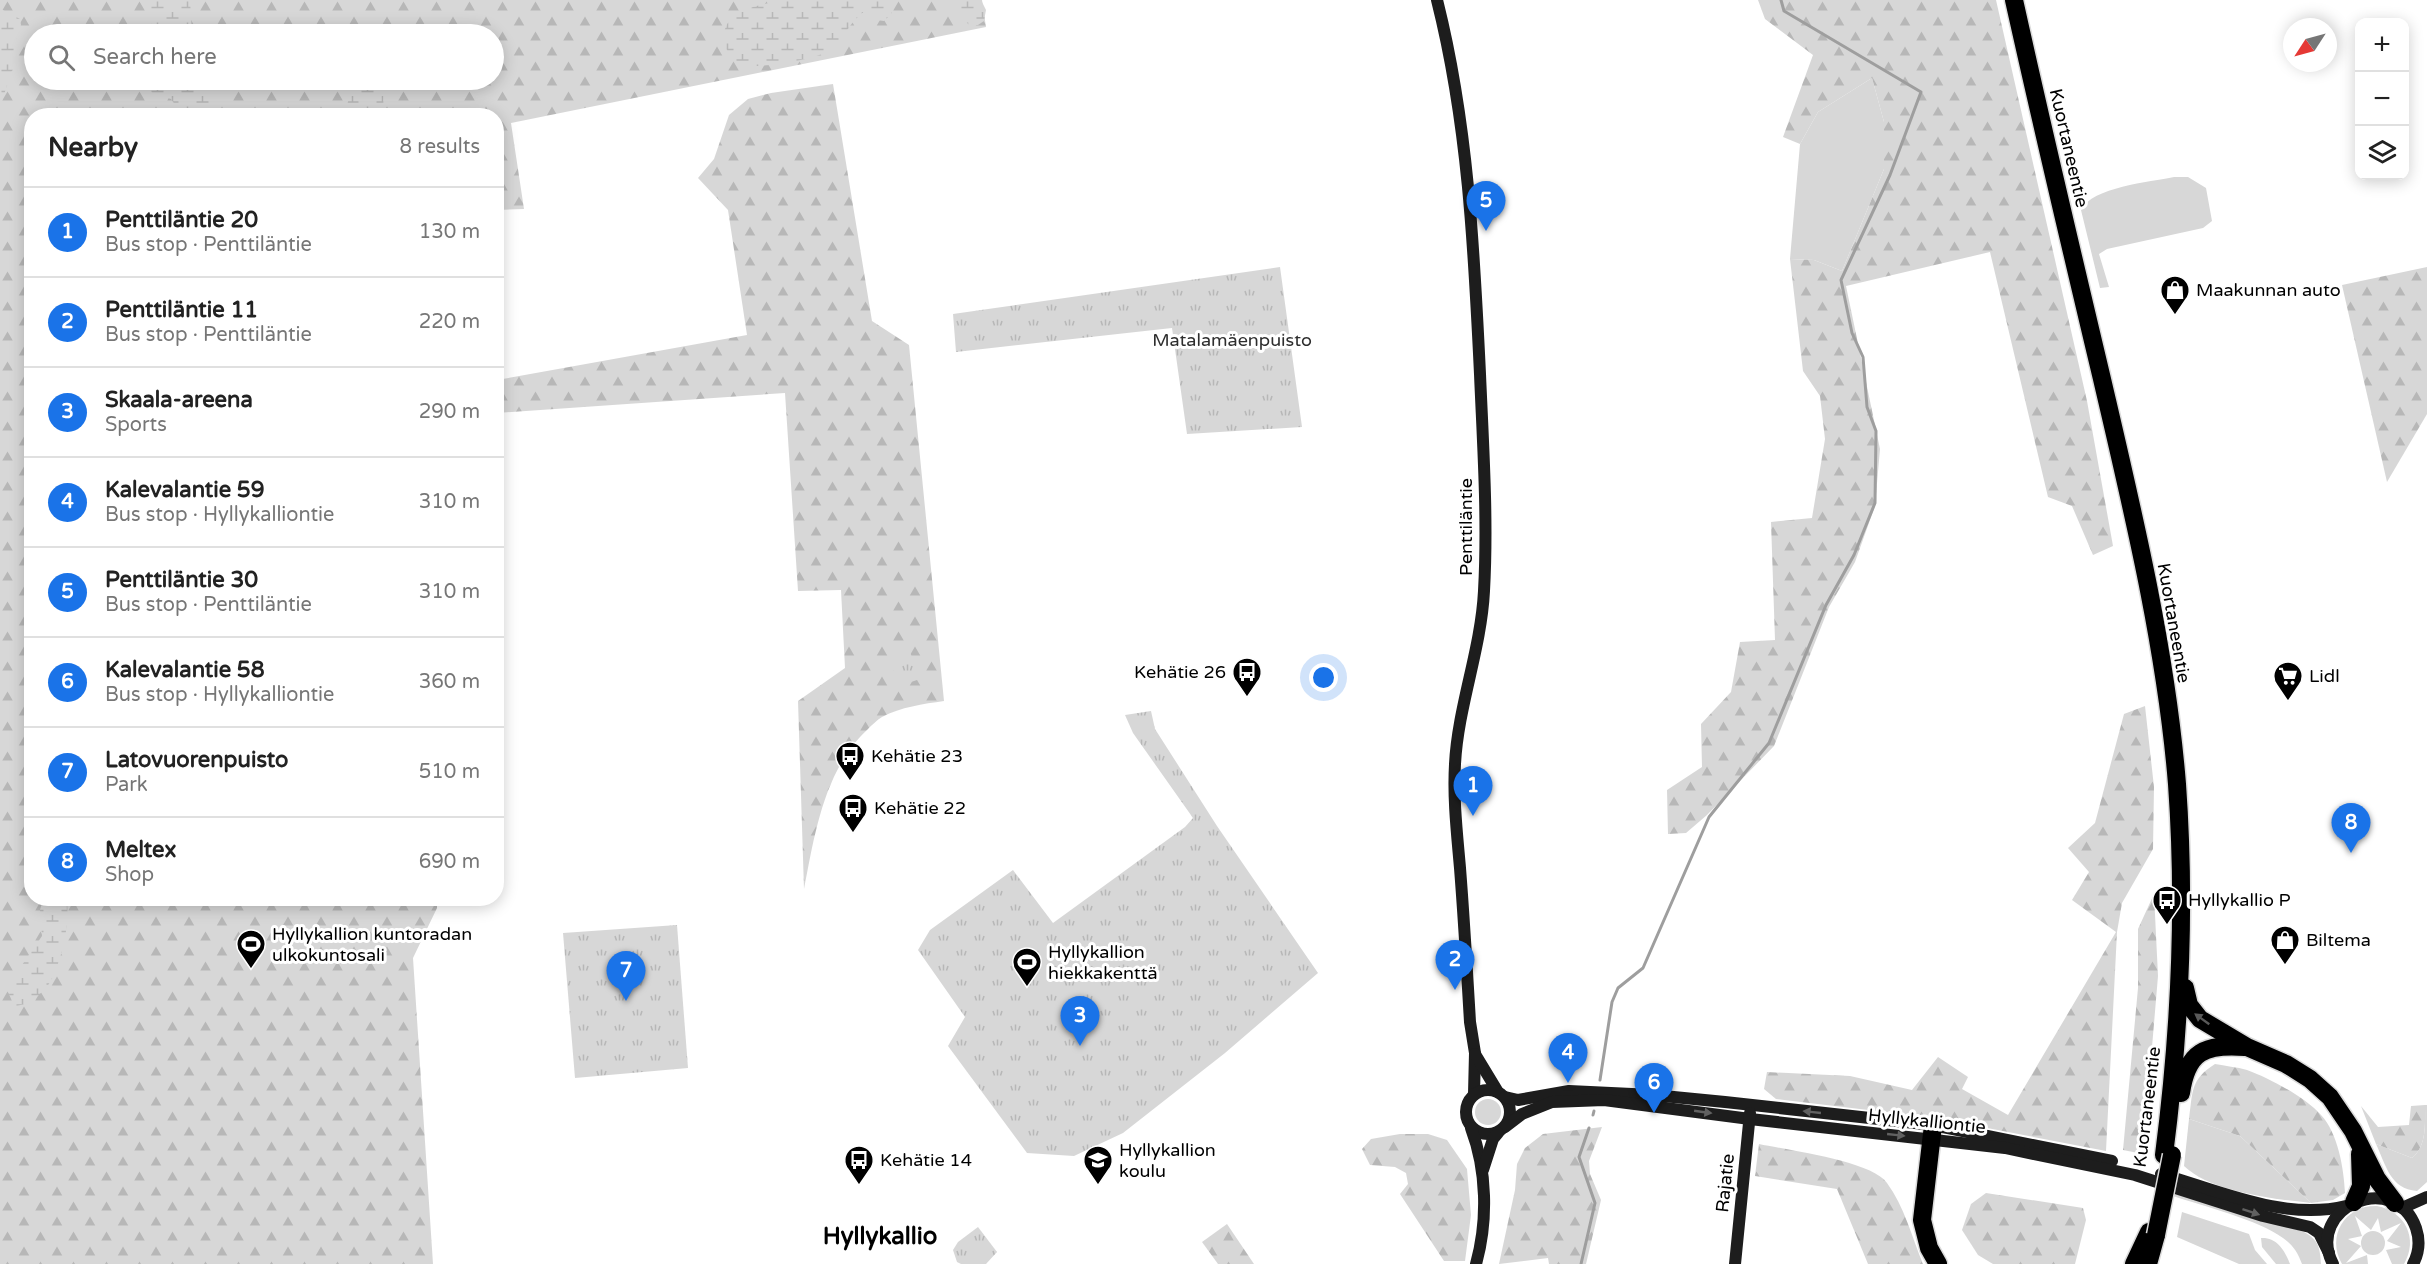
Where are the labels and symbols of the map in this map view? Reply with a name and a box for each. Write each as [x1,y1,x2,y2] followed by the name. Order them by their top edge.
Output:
[2283,18,2337,72] north arrow
[2045,86,2093,210] street label: Kuortaneentie
[1466,182,1506,231] pin: 5
[2159,274,2191,316] shop icon: Maakunnan auto
[2196,279,2341,301] place label: Maakunnan auto
[1152,329,1312,351] park label: Matalamäenpuisto
[1455,478,1477,576] street label: Penttiläntie
[2153,561,2195,685] street label: Kuortaneentie
[1231,656,1263,698] bus stop icon: Kehätie 26
[2272,660,2304,702] supermarket icon: Lidl
[1134,661,1226,683] place label: Kehätie 26
[1309,663,1338,692] your location
[2309,665,2340,687] place label: Lidl
[834,740,866,782] bus stop icon: Kehätie 23
[871,745,963,767] place label: Kehätie 23
[1454,766,1492,816] pin: 1
[837,792,869,834] bus stop icon: Kehätie 22
[874,797,966,819] place label: Kehätie 22
[2332,804,2370,853] pin: 8
[2151,884,2183,926] bus stop icon: Hyllykallio P
[2188,889,2291,911] place label: Hyllykallio P
[272,923,472,966] place label: Hyllykallion kuntoradan ulkokuntosali
[2269,924,2301,966] shop icon: Biltema
[235,928,267,970] sports icon: Hyllykallion kuntoradan ulkokuntosali
[2306,929,2371,951] place label: Biltema
[1436,940,1474,990] pin: 2
[1048,941,1158,984] place label: Hyllykallion hiekkakenttä
[1011,946,1043,988] sports icon: Hyllykallion hiekkakenttä
[606,952,646,1001] pin: 7
[1060,996,1100,1046] pin: 3
[2194,1013,2210,1025] one-way arrow
[1548,1034,1588,1083] pin: 4
[2129,1045,2165,1169] street label: Kuortaneentie
[1634,1064,1674,1113] pin: 6
[1867,1104,1987,1138] street label: Hyllykalliontie
[1802,1107,1821,1117] one-way arrow
[1693,1108,1712,1117] one-way arrow
[1887,1131,1906,1140] one-way arrow
[1119,1139,1216,1182] place label: Hyllykallion koulu
[843,1144,875,1186] bus stop icon: Kehätie 14
[1082,1144,1114,1186] school or university icon: Hyllykallion koulu
[880,1149,972,1171] place label: Kehätie 14
[1711,1153,1739,1213] street label: Rajatie
[2242,1207,2260,1217] one-way arrow
[823,1222,937,1251] district label: Hyllykallio

